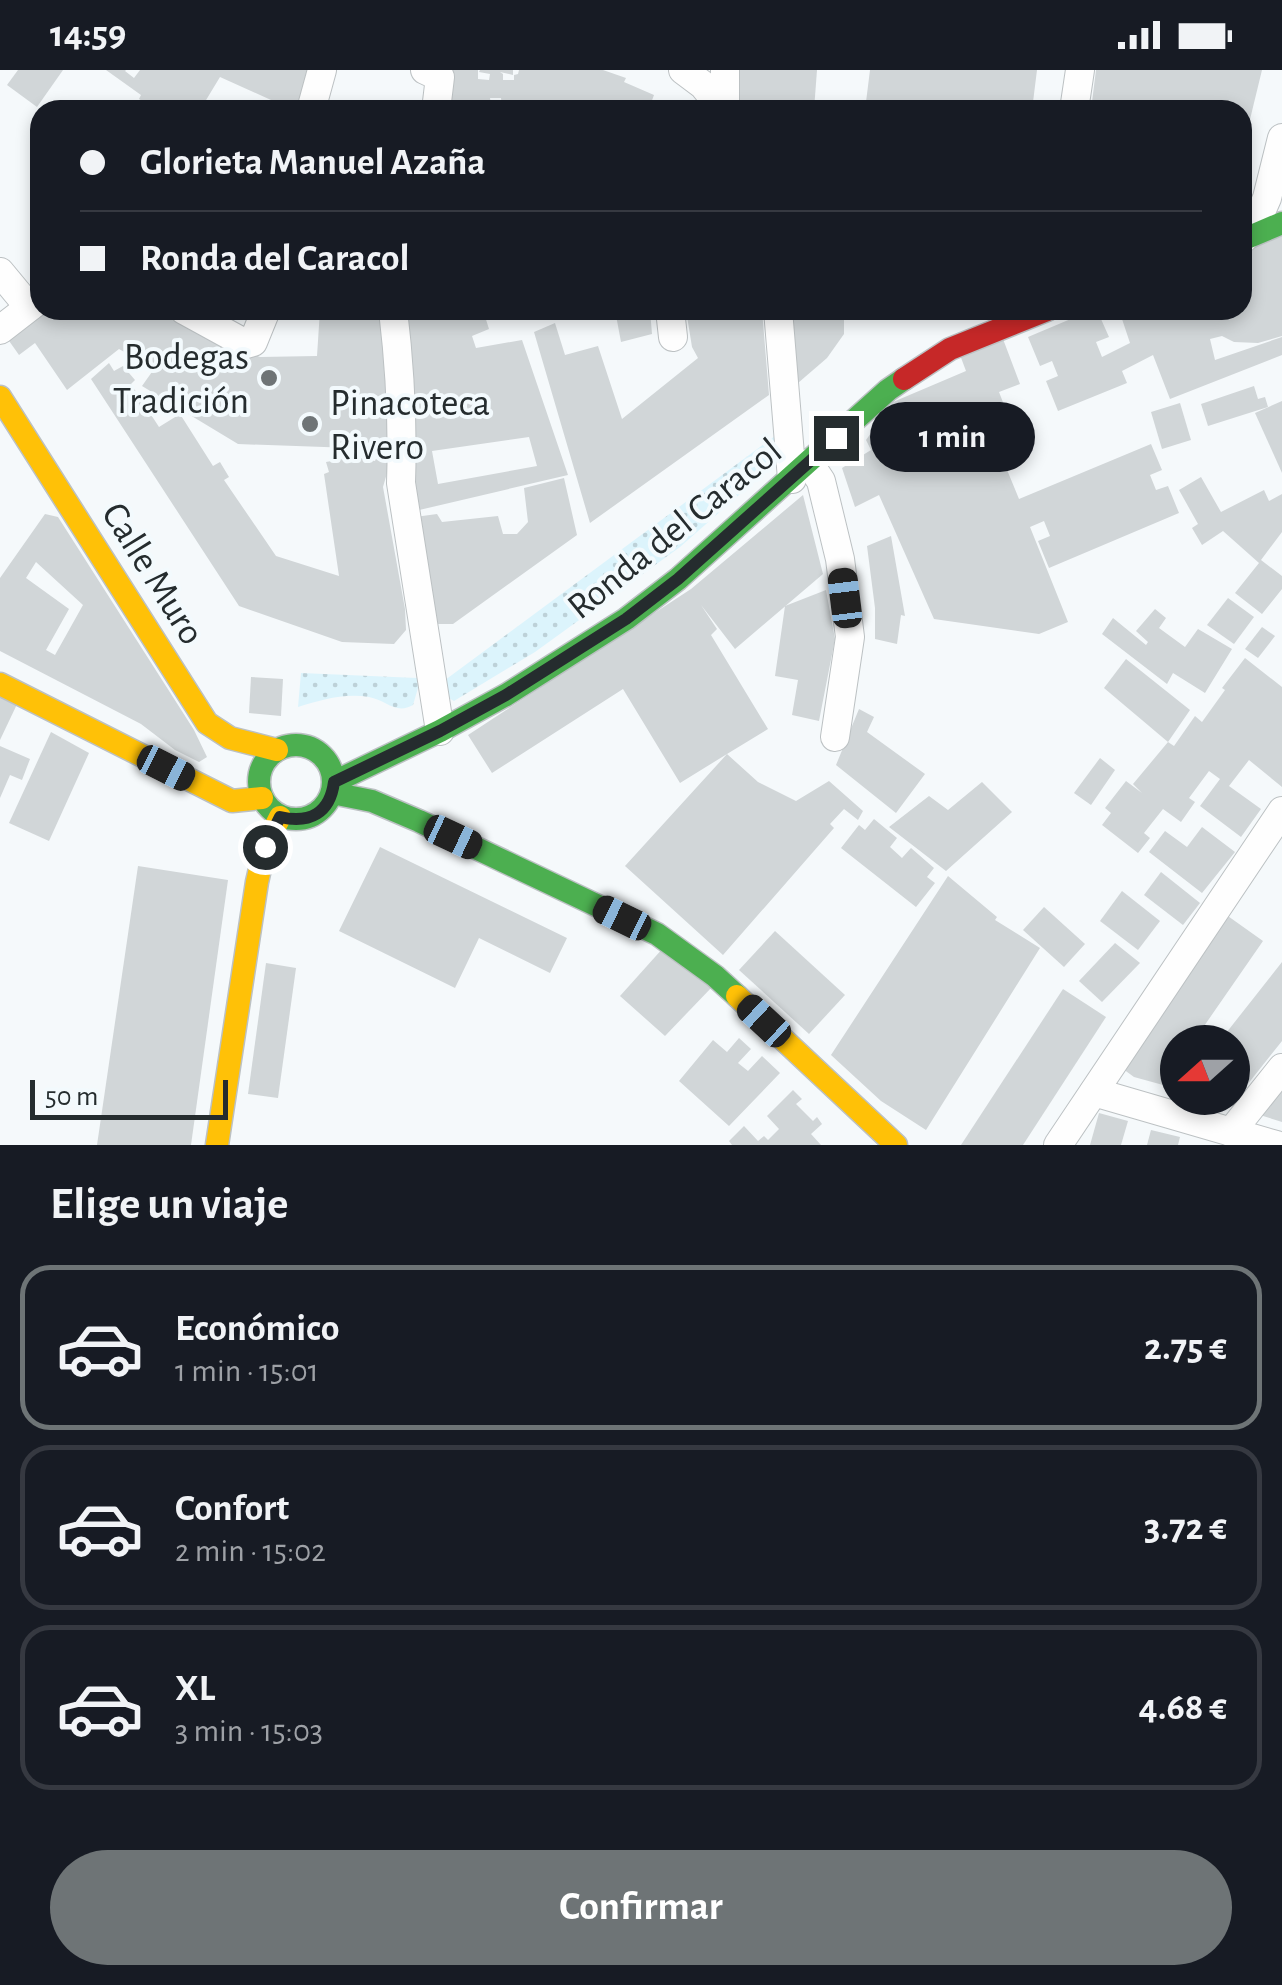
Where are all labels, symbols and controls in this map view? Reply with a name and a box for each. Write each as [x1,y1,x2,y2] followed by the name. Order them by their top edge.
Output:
[50,16,126,54] text: 14:59
[140,144,486,182] text: Glorieta Manuel Azaña
[140,240,410,278] text: Ronda del Caracol
[113,339,249,421] place label: Bodegas Tradición
[258,367,280,389] marker: Bodegas Tradición
[330,385,490,467] place label: Pinacoteca Rivero
[871,403,1036,473] callout: 1 min
[299,413,321,435] marker: Pinacoteca Rivero
[814,416,859,461] route end
[919,421,986,453] text: 1 min
[561,432,789,627] street label: Ronda del Caracol
[94,497,211,652] street label: Calle Muro
[826,566,864,630] car
[132,741,200,795] car
[419,811,487,863] car
[243,825,288,870] route start
[588,891,656,945] car
[732,990,796,1052] car
[1160,1025,1250,1115] north arrow
[1160,1025,1250,1115] map controls
[30,1075,228,1120] scale bar
[45,1083,99,1111] text: 50 m
[50,1182,289,1227] text: Elige un viaje
[55,1303,145,1393] icon: car
[175,1310,339,1348] text: Económico
[1144,1329,1227,1367] text: 2.75 €
[175,1355,319,1387] text: 1 min · 15:01
[55,1483,145,1573] icon: car
[175,1490,289,1528] text: Confort
[1144,1509,1227,1547] text: 3.72 €
[175,1535,326,1567] text: 2 min · 15:02
[55,1663,145,1753] icon: car
[175,1670,215,1708] text: XL
[1139,1689,1227,1727] text: 4.68 €
[175,1715,323,1747] text: 3 min · 15:03
[50,1850,1232,1965] button: Confirmar

